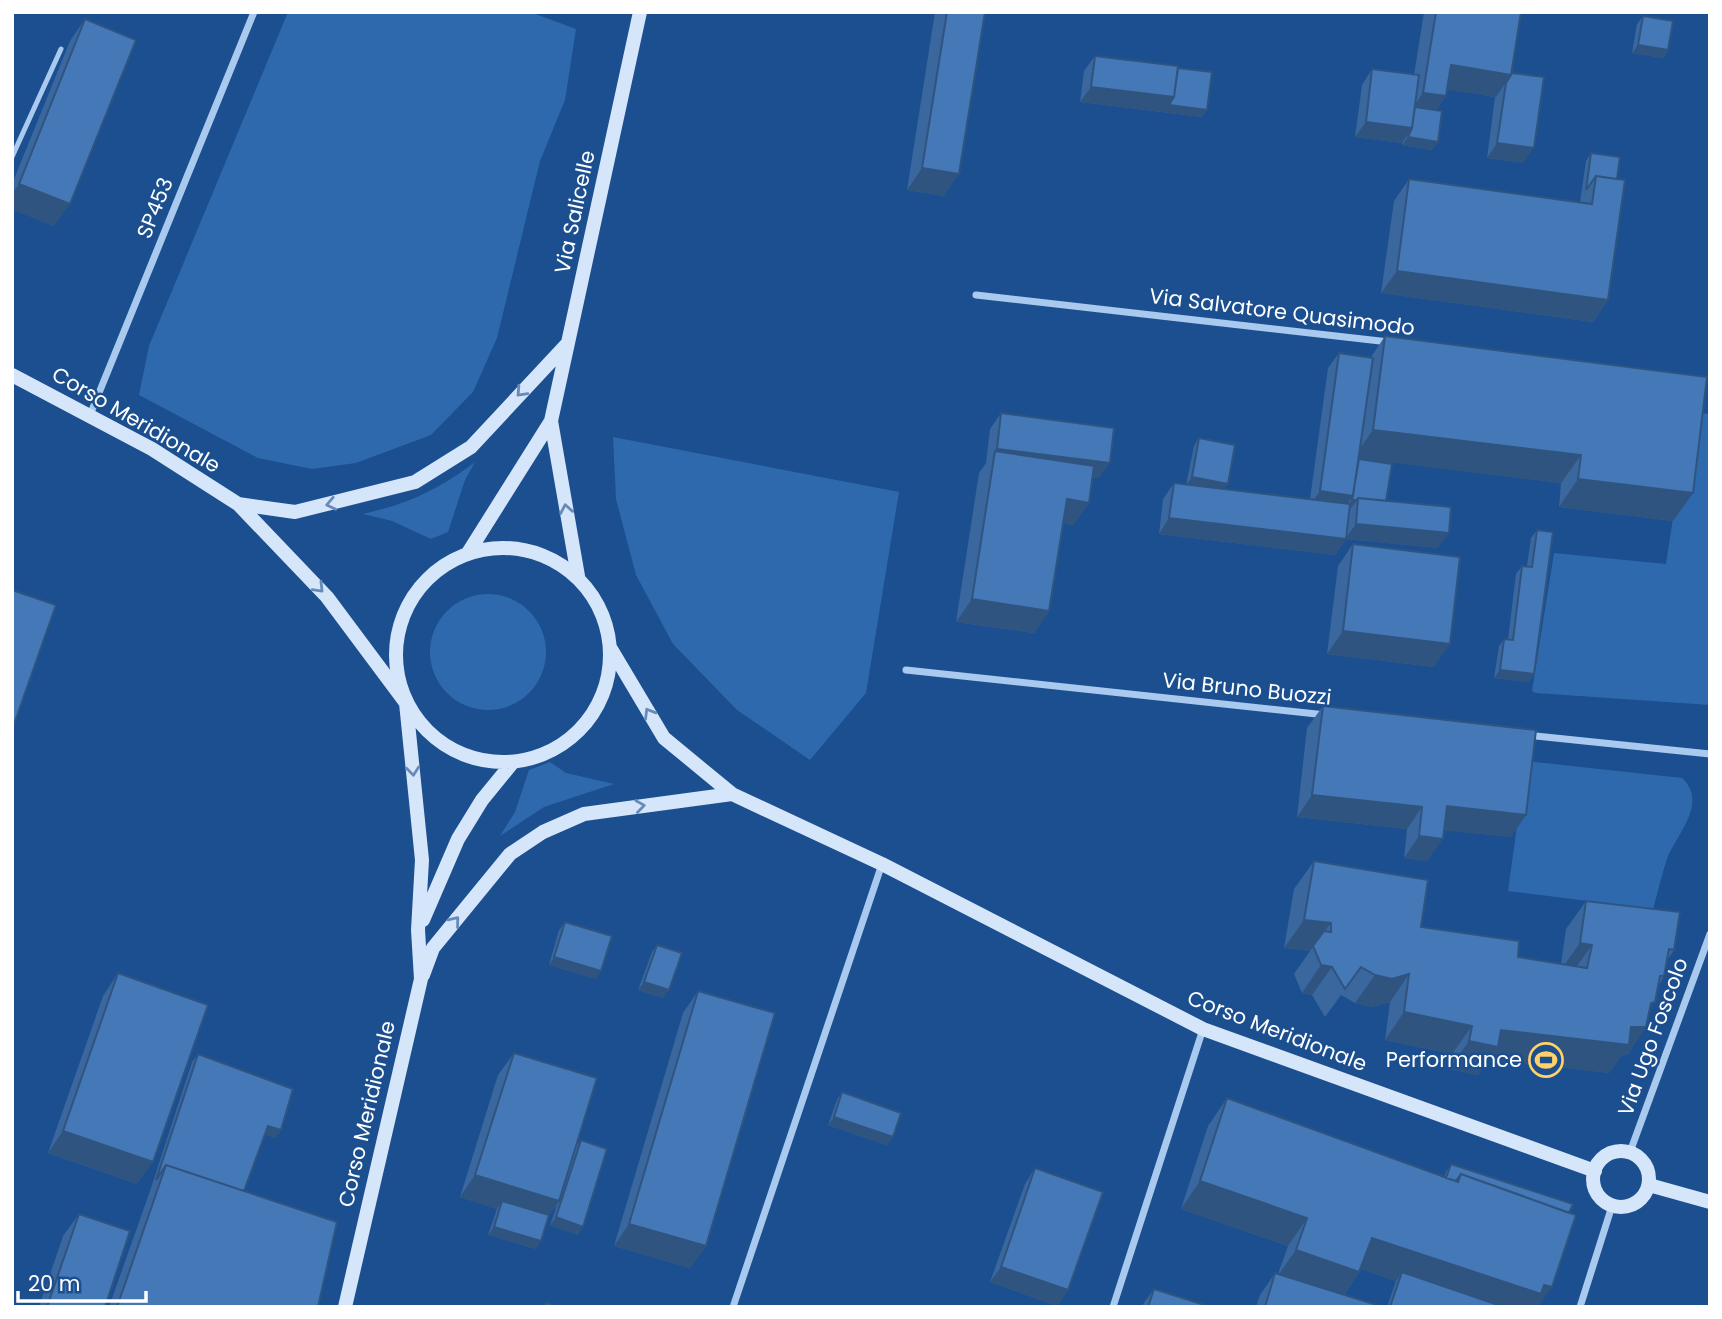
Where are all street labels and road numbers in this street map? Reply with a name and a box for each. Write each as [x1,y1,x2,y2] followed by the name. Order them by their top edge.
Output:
[547,148,602,276] street label: Via Salicelle
[129,173,180,243] street label: SP453
[1148,281,1417,342] street label: Via Salvatore Quasimodo
[47,359,226,480] street label: Corso Meridionale
[1161,665,1333,712] street label: Via Bruno Buozzi
[1610,954,1695,1120] street label: Via Ugo Foscolo
[1183,983,1371,1078] street label: Corso Meridionale
[331,1018,402,1210] street label: Corso Meridionale

